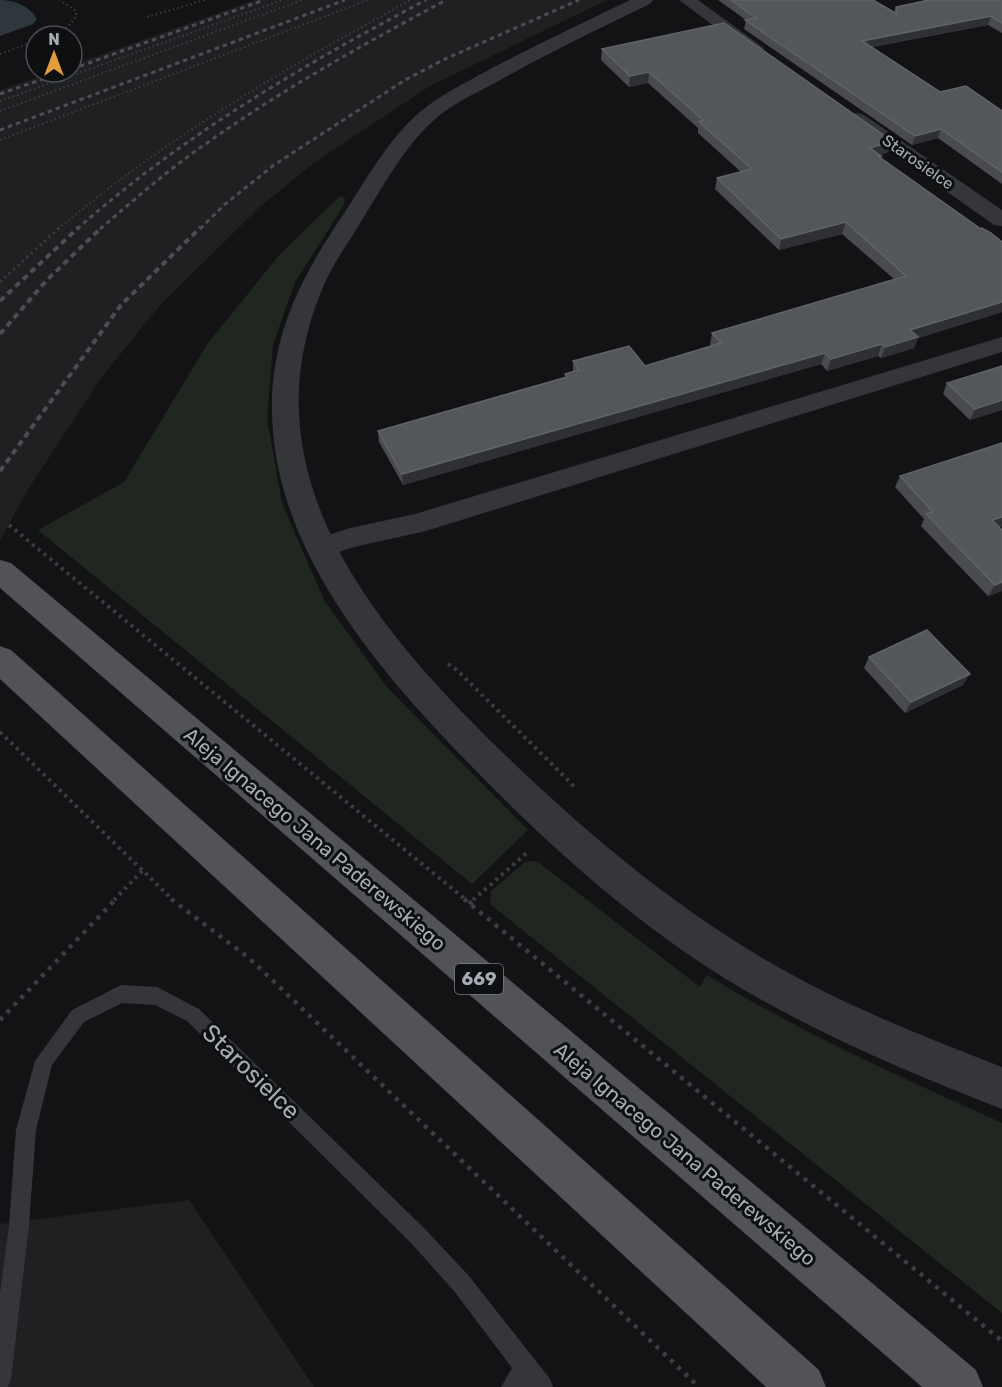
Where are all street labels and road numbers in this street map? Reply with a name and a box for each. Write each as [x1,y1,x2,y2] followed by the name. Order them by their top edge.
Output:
[879,130,957,194] street label: Starosielce
[179,722,451,956] street label: Aleja Ignacego Jana Paderewskiego
[455,964,503,994] road number: 669
[197,1019,305,1125] street label: Starosielce
[549,1037,821,1271] street label: Aleja Ignacego Jana Paderewskiego

